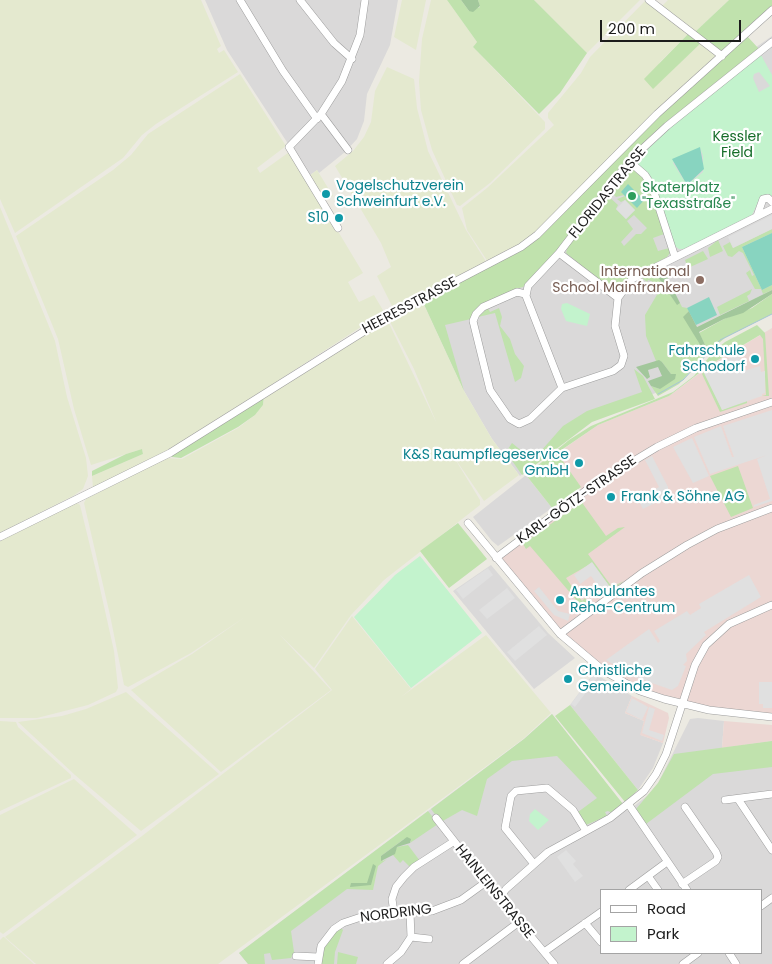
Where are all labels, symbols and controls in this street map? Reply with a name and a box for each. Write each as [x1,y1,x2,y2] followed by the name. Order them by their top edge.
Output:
[602,10,743,42] scale bar
[608,18,655,39] text: 200 m
[712,129,762,162] park label: Kessler Field
[566,144,650,242] street label: FLORIDASTRASSE
[336,178,464,210] place label: Vogelschutzverein Schweinfurt e.V.
[642,180,735,212] place label: Skaterplatz "Texasstraße"
[320,188,332,200] marker: Vogelschutzverein Schweinfurt e.V.
[626,190,638,202] marker: Skaterplatz "Texasstraße"
[308,210,329,226] place label: S10
[333,212,345,224] marker: S10
[552,264,690,296] place label: International School Mainfranken
[360,274,460,338] street label: HEERESSTRASSE
[694,274,706,286] marker: International School Mainfranken
[668,343,745,376] place label: Fahrschule Schodorf
[749,353,761,365] marker: Fahrschule Schodorf
[403,447,569,480] place label: K&S Raumpflegeservice GmbH
[514,452,640,548] street label: KARL-GÖTZ-STRASSE
[573,457,585,469] marker: K&S Raumpflegeservice GmbH
[621,489,745,505] place label: Frank & Söhne AG
[605,491,617,503] marker: Frank & Söhne AG
[570,584,675,616] place label: Ambulantes Reha-Centrum
[554,594,566,606] marker: Ambulantes Reha-Centrum
[578,663,652,696] place label: Christliche Gemeinde
[562,673,574,685] marker: Christliche Gemeinde
[451,842,537,942] street label: HAINLEINSTRASSE
[600,889,762,954] legend
[647,898,686,919] text: Road
[359,901,433,927] street label: NORDRING
[647,923,679,944] text: Park

